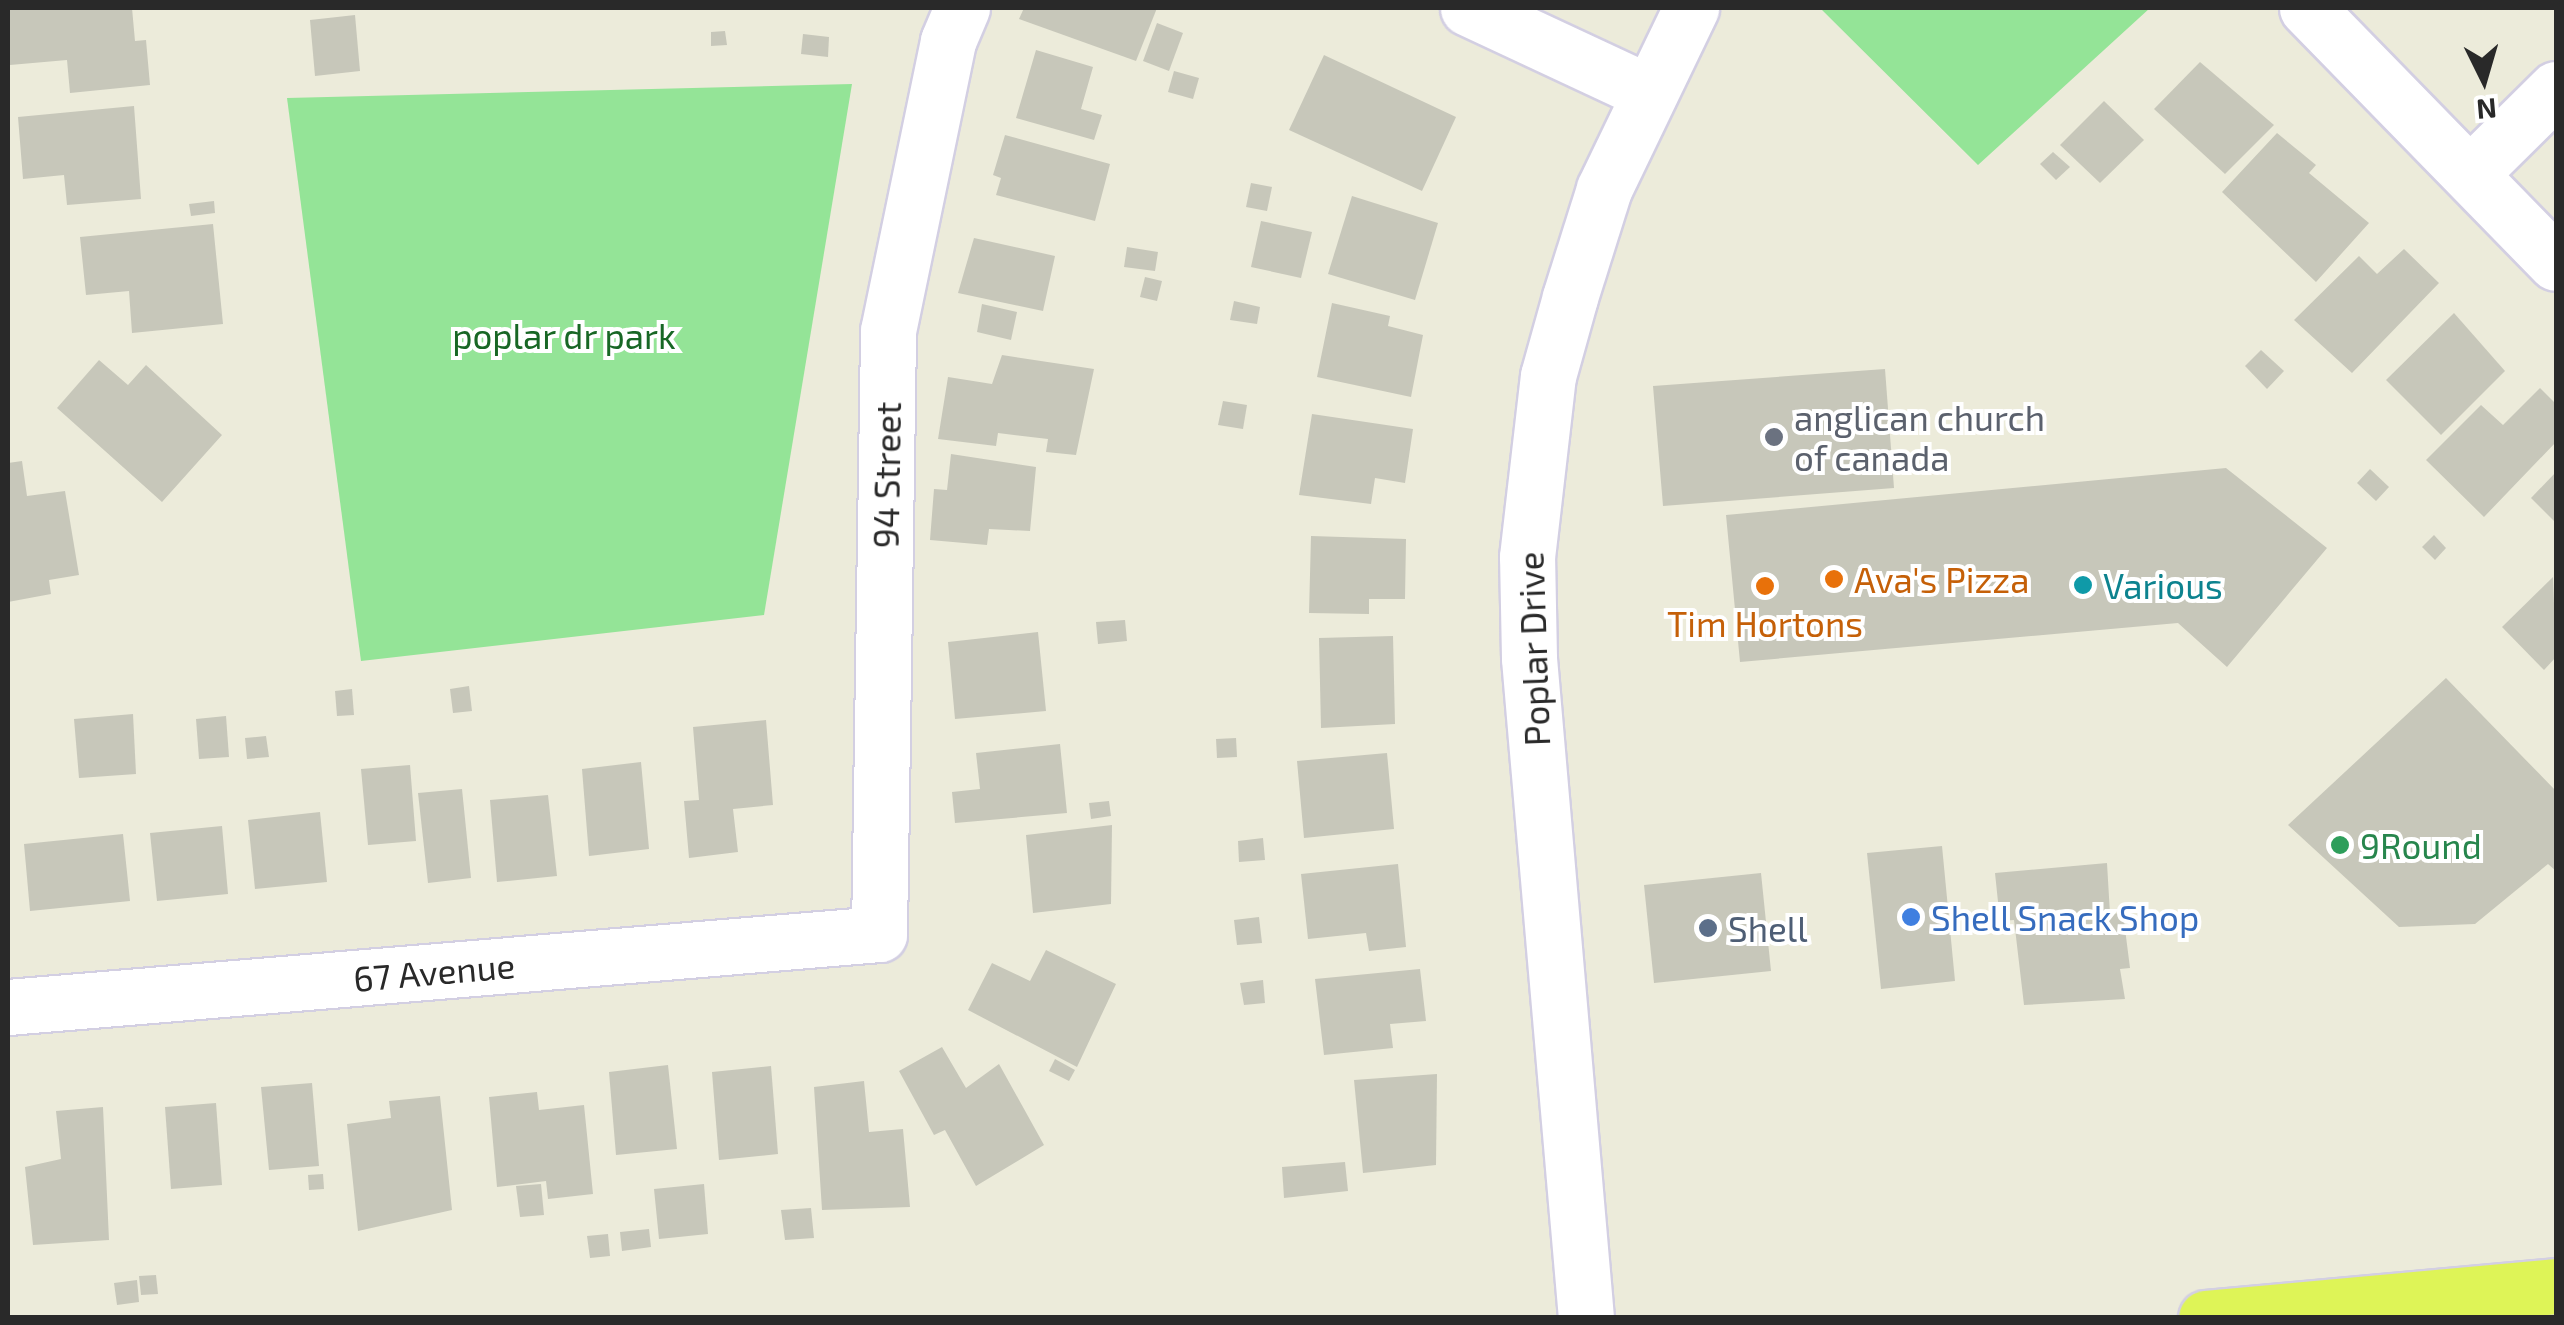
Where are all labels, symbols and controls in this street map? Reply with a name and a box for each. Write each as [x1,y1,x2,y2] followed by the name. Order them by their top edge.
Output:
[2434,30,2534,130] north arrow
[2475,92,2498,128] text: N
[451,314,677,356] park label: poplar dr park
[1794,396,2045,478] place label: anglican church of canada
[864,401,908,549] street label: 94 Street
[1763,426,1785,448] marker: anglican church of canada
[1509,551,1557,747] street label: Poplar Drive
[1854,558,2029,600] place label: Ava's Pizza
[2103,564,2223,606] place label: Various
[1823,568,1845,590] marker: Ava's Pizza
[2072,574,2094,596] marker: Various
[1754,575,1776,597] marker: Tim Hortons
[1667,602,1863,644] place label: Tim Hortons
[2360,824,2482,866] place label: 9Round
[2329,834,2351,856] marker: 9Round
[1931,896,2200,938] place label: Shell Snack Shop
[1900,906,1922,928] marker: Shell Snack Shop
[1728,907,1808,949] place label: Shell
[1697,917,1719,939] marker: Shell
[351,943,517,999] street label: 67 Avenue

